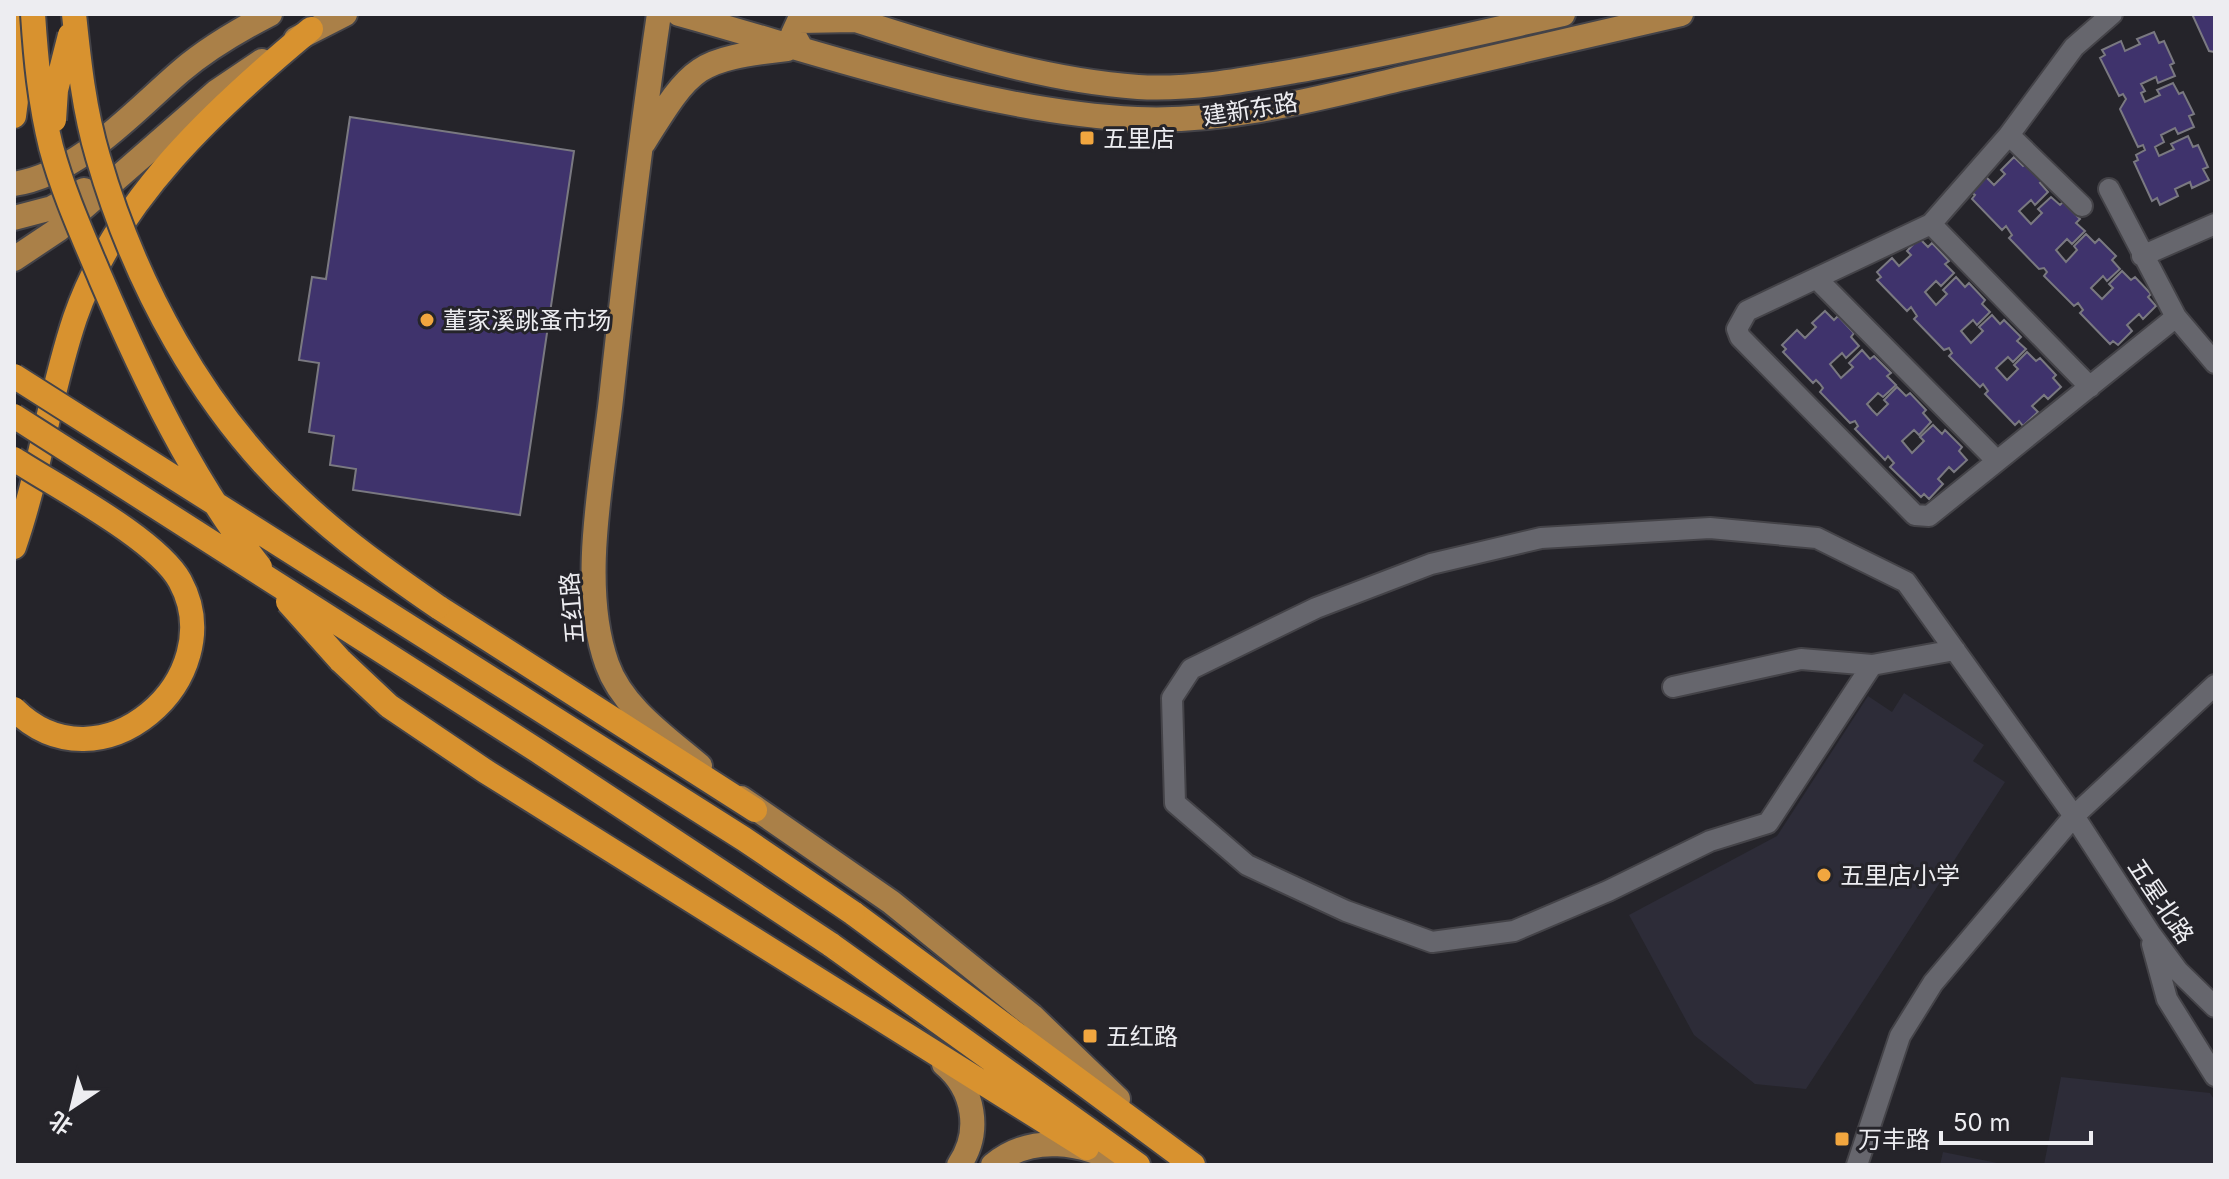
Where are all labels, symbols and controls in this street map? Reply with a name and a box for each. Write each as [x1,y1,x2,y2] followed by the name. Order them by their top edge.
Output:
[1200,87,1300,131] street label: 建新东路
[1103,124,1175,153] place label: 五里店
[1078,129,1096,147] marker: 五里店
[443,306,611,335] place label: 董家溪跳蚤市场
[418,311,436,329] marker: 董家溪跳蚤市场
[554,571,590,645] street label: 五红路
[2122,853,2200,949] street label: 五星北路
[1840,861,1960,890] place label: 五里店小学
[1815,866,1833,884] marker: 五里店小学
[1106,1022,1178,1051] place label: 五红路
[1081,1027,1099,1045] marker: 五红路
[32,1067,112,1147] north arrow
[1941,1095,2091,1145] scale bar
[44,1106,77,1140] text: 北
[1953,1108,2011,1137] text: 50 m
[1858,1125,1930,1154] place label: 万丰路
[1833,1130,1851,1148] marker: 万丰路

